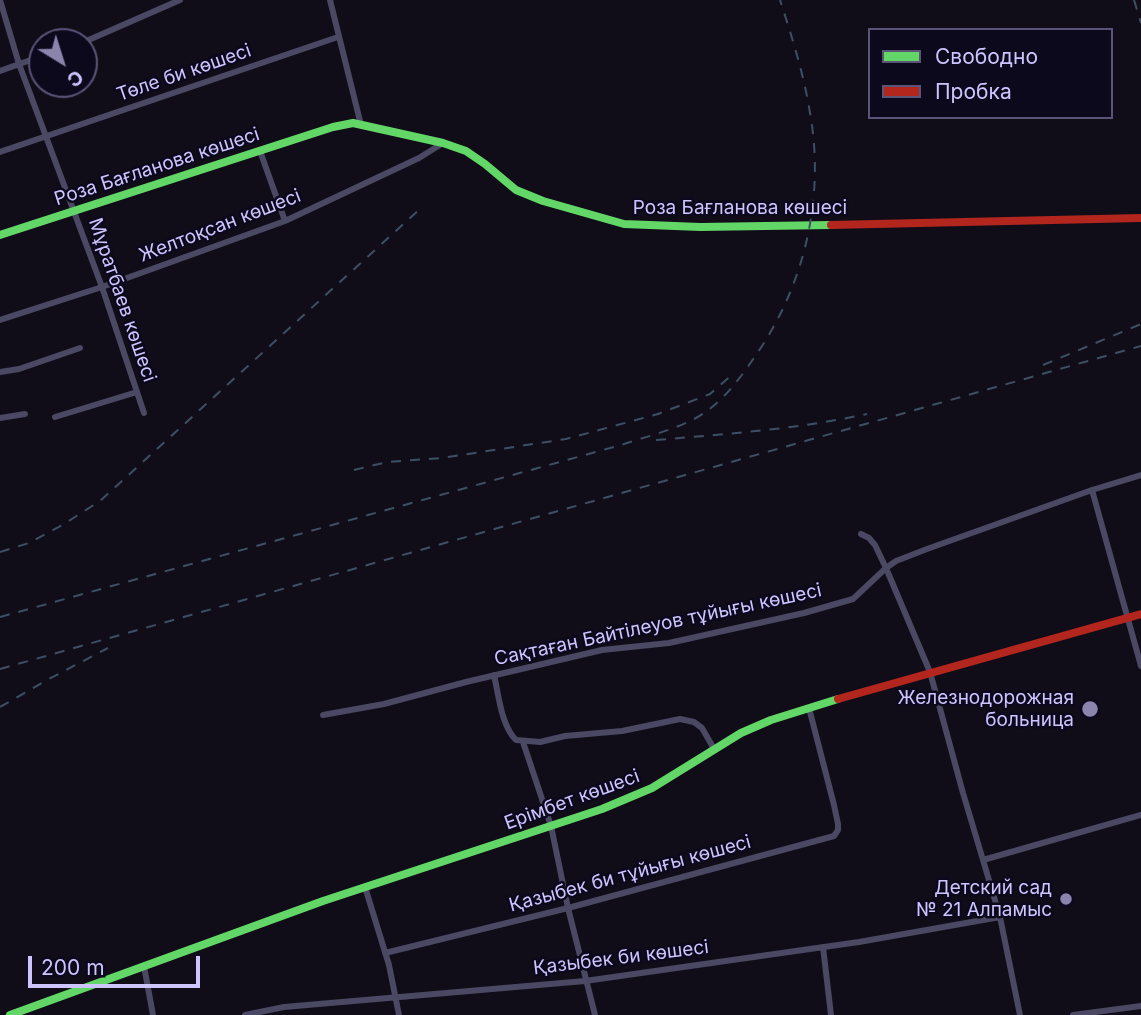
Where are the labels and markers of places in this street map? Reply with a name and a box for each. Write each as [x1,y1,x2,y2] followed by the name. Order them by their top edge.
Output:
[897,687,1074,731] place label: Железнодорожная больница
[1080,699,1100,719] marker: Железнодорожная больница
[916,877,1052,921] place label: Детский сад № 21 Алпамыс
[1058,891,1074,907] marker: Детский сад № 21 Алпамыс

